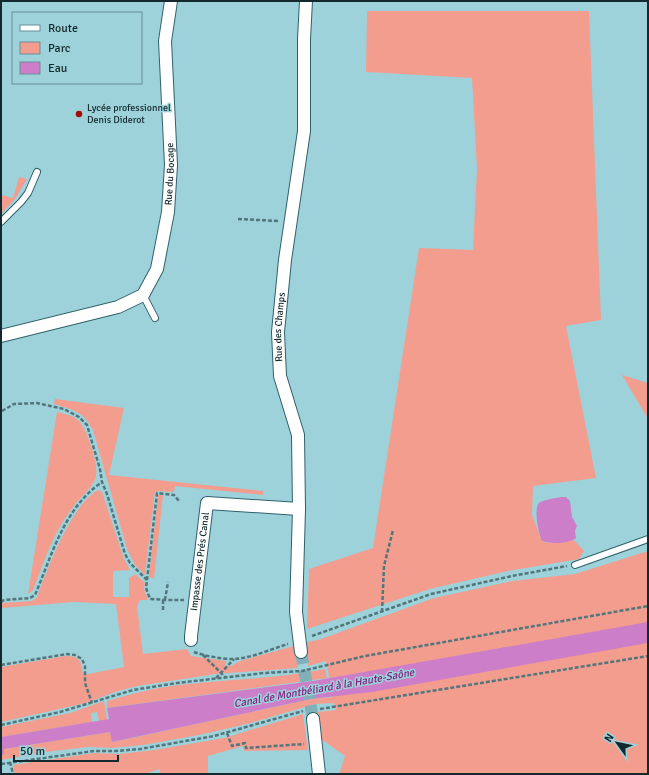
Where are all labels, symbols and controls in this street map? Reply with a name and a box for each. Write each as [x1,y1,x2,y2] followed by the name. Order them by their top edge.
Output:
[12,12,142,84] legend
[48,21,78,36] text: Route
[48,41,71,56] text: Parc
[48,61,67,76] text: Eau
[87,102,171,126] place label: Lycée professionnel Denis Diderot
[74,109,84,119] marker: Lycée professionnel Denis Diderot
[162,142,177,206] street label: Rue du Bocage
[272,291,288,362] street label: Rue des Champs
[188,511,212,612] street label: Impasse des Prés Canal
[233,666,416,710] water label: Canal de Montbéliard à la Haute-Saône
[597,723,637,763] north arrow
[601,731,617,745] text: N
[14,737,118,763] scale bar
[20,744,45,759] text: 50 m

